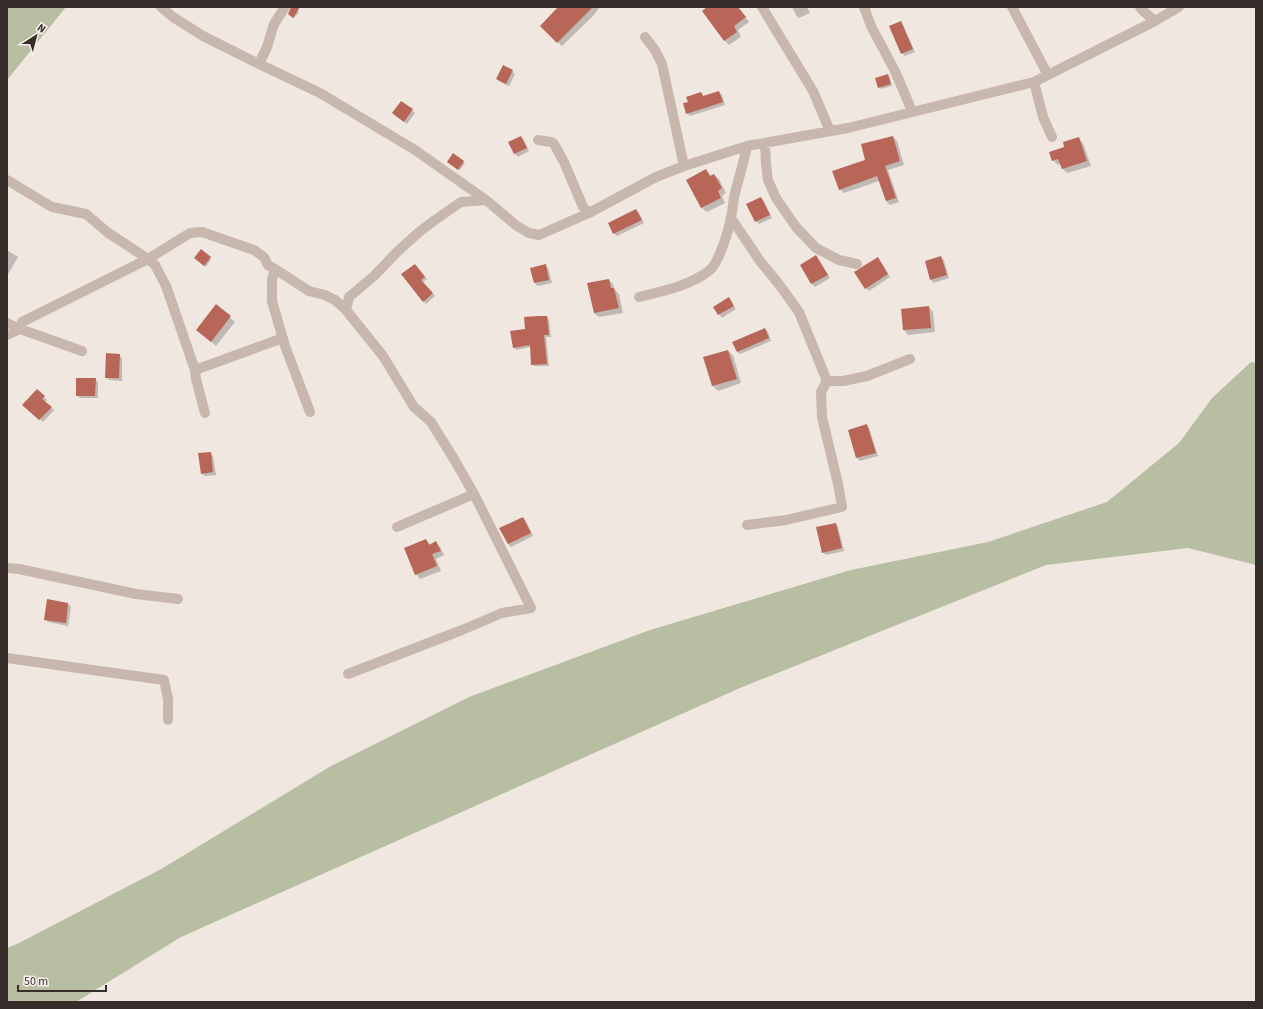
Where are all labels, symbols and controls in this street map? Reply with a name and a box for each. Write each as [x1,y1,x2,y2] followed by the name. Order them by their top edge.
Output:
[16,16,56,56] north arrow
[34,20,49,37] text: N
[18,967,106,993] scale bar
[24,973,48,990] text: 50 m

